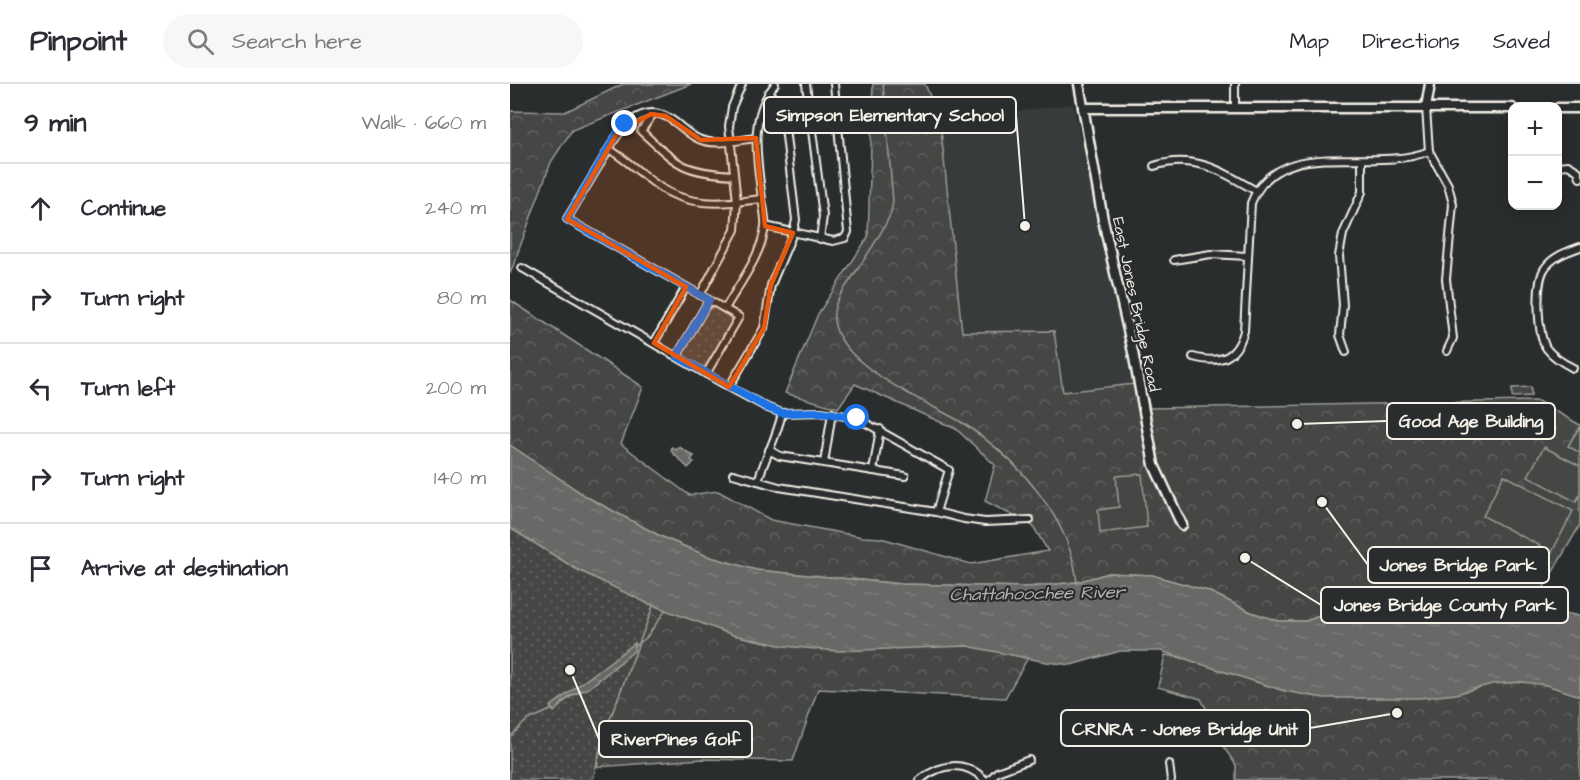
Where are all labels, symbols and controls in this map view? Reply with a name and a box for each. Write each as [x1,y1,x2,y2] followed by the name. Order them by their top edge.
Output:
[163,14,583,68] search box
[30,22,127,61] text: Pinpoint
[184,25,217,58] icon: search
[232,26,362,57] text: Search here
[1289,27,1329,56] text: Map
[1362,27,1460,56] text: Directions
[1493,27,1550,56] text: Saved
[764,97,1016,133] callout: Simpson Elementary School
[1508,102,1562,210] map controls
[1508,102,1562,156] button: +
[775,103,1004,129] text: Simpson Elementary School
[24,105,86,141] text: 9 min
[361,109,486,137] text: Walk · 660 m
[611,110,637,136] route end
[1508,156,1562,210] button: −
[24,192,57,225] icon: ahead
[81,193,166,224] text: Continue
[425,194,486,222] text: 240 m
[1106,215,1165,394] street label: East Jones Bridge Road
[24,282,57,315] icon: right
[81,283,184,314] text: Turn right
[437,284,486,312] text: 80 m
[24,372,57,405] icon: left
[81,373,175,404] text: Turn left
[426,374,486,402] text: 200 m
[1387,403,1555,439] callout: Good Age Building
[843,404,869,430] route start
[1399,409,1544,435] text: Good Age Building
[24,462,57,495] icon: right
[81,463,184,494] text: Turn right
[434,464,486,492] text: 140 m
[1368,547,1549,583] callout: Jones Bridge Park
[24,552,57,585] icon: arrive
[81,553,288,584] text: Arrive at destination
[1378,553,1538,579] text: Jones Bridge Park
[949,579,1127,608] water label: Chattahoochee River
[1321,587,1568,623] callout: Jones Bridge County Park
[1333,593,1557,619] text: Jones Bridge County Park
[1061,710,1310,746] callout: CRNRA - Jones Bridge Unit
[1072,717,1299,743] text: CRNRA - Jones Bridge Unit
[599,721,752,757] callout: RiverPines Golf
[611,727,742,752] text: RiverPines Golf

